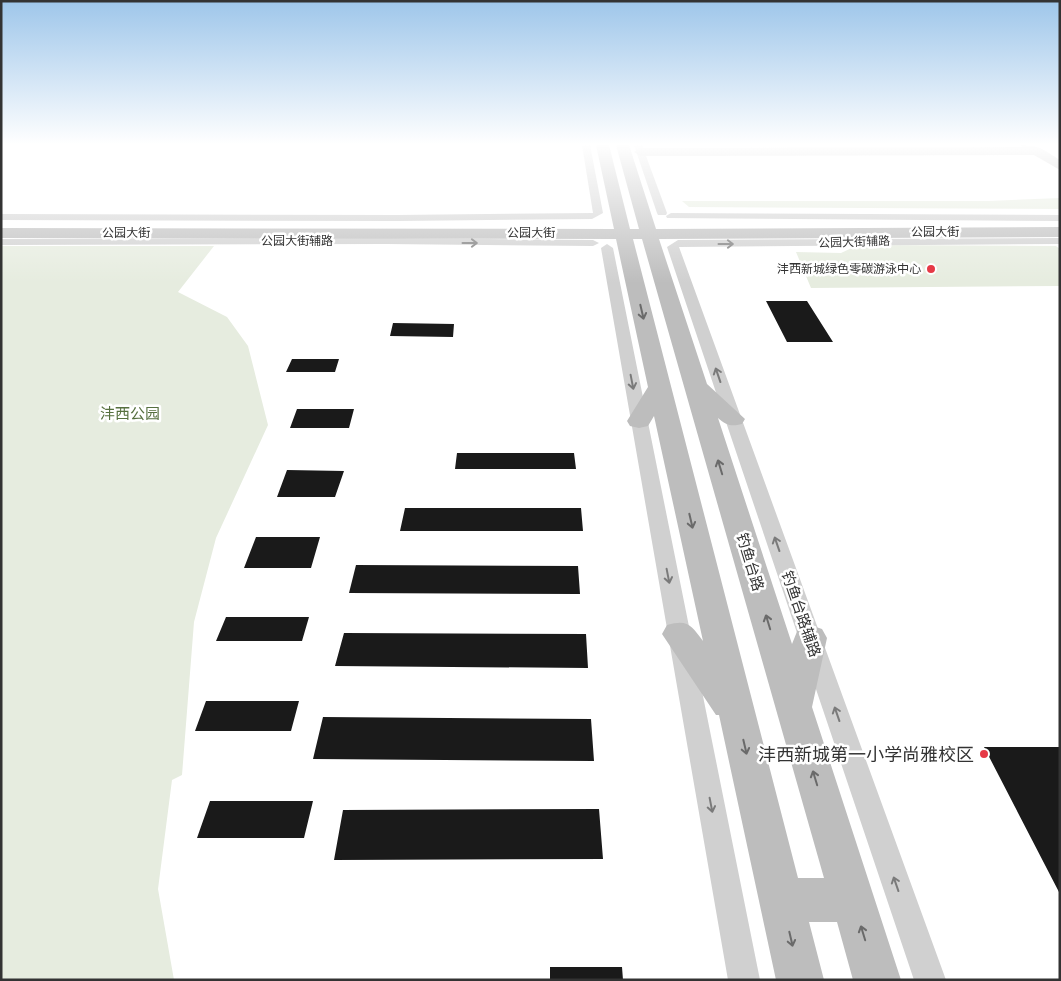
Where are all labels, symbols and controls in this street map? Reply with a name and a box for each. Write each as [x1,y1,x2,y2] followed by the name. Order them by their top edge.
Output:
[911,225,959,239] street label: 公园大街
[102,226,150,240] street label: 公园大街
[507,226,555,240] street label: 公园大街
[261,234,333,248] street label: 公园大街辅路
[818,234,890,250] street label: 公园大街辅路
[462,238,478,248] one-way arrow
[718,239,734,249] one-way arrow
[777,262,921,276] place label: 沣西新城绿色零碳游泳中心
[925,263,937,275] marker: 沣西新城绿色零碳游泳中心
[637,303,647,319] one-way arrow
[713,367,722,383] one-way arrow
[628,374,638,390] one-way arrow
[100,405,160,423] park label: 沣西公园
[715,459,725,475] one-way arrow
[687,512,696,528] one-way arrow
[733,531,767,593] street label: 钓鱼台路
[772,537,781,553] one-way arrow
[664,568,674,584] one-way arrow
[778,569,824,659] street label: 钓鱼台路辅路
[762,615,772,631] one-way arrow
[832,707,841,723] one-way arrow
[741,739,750,755] one-way arrow
[758,744,974,765] place label: 沣西新城第一小学尚雅校区
[978,748,990,760] marker: 沣西新城第一小学尚雅校区
[810,770,820,786] one-way arrow
[707,796,717,812] one-way arrow
[891,877,900,892] one-way arrow
[857,925,867,941] one-way arrow
[787,931,796,947] one-way arrow

